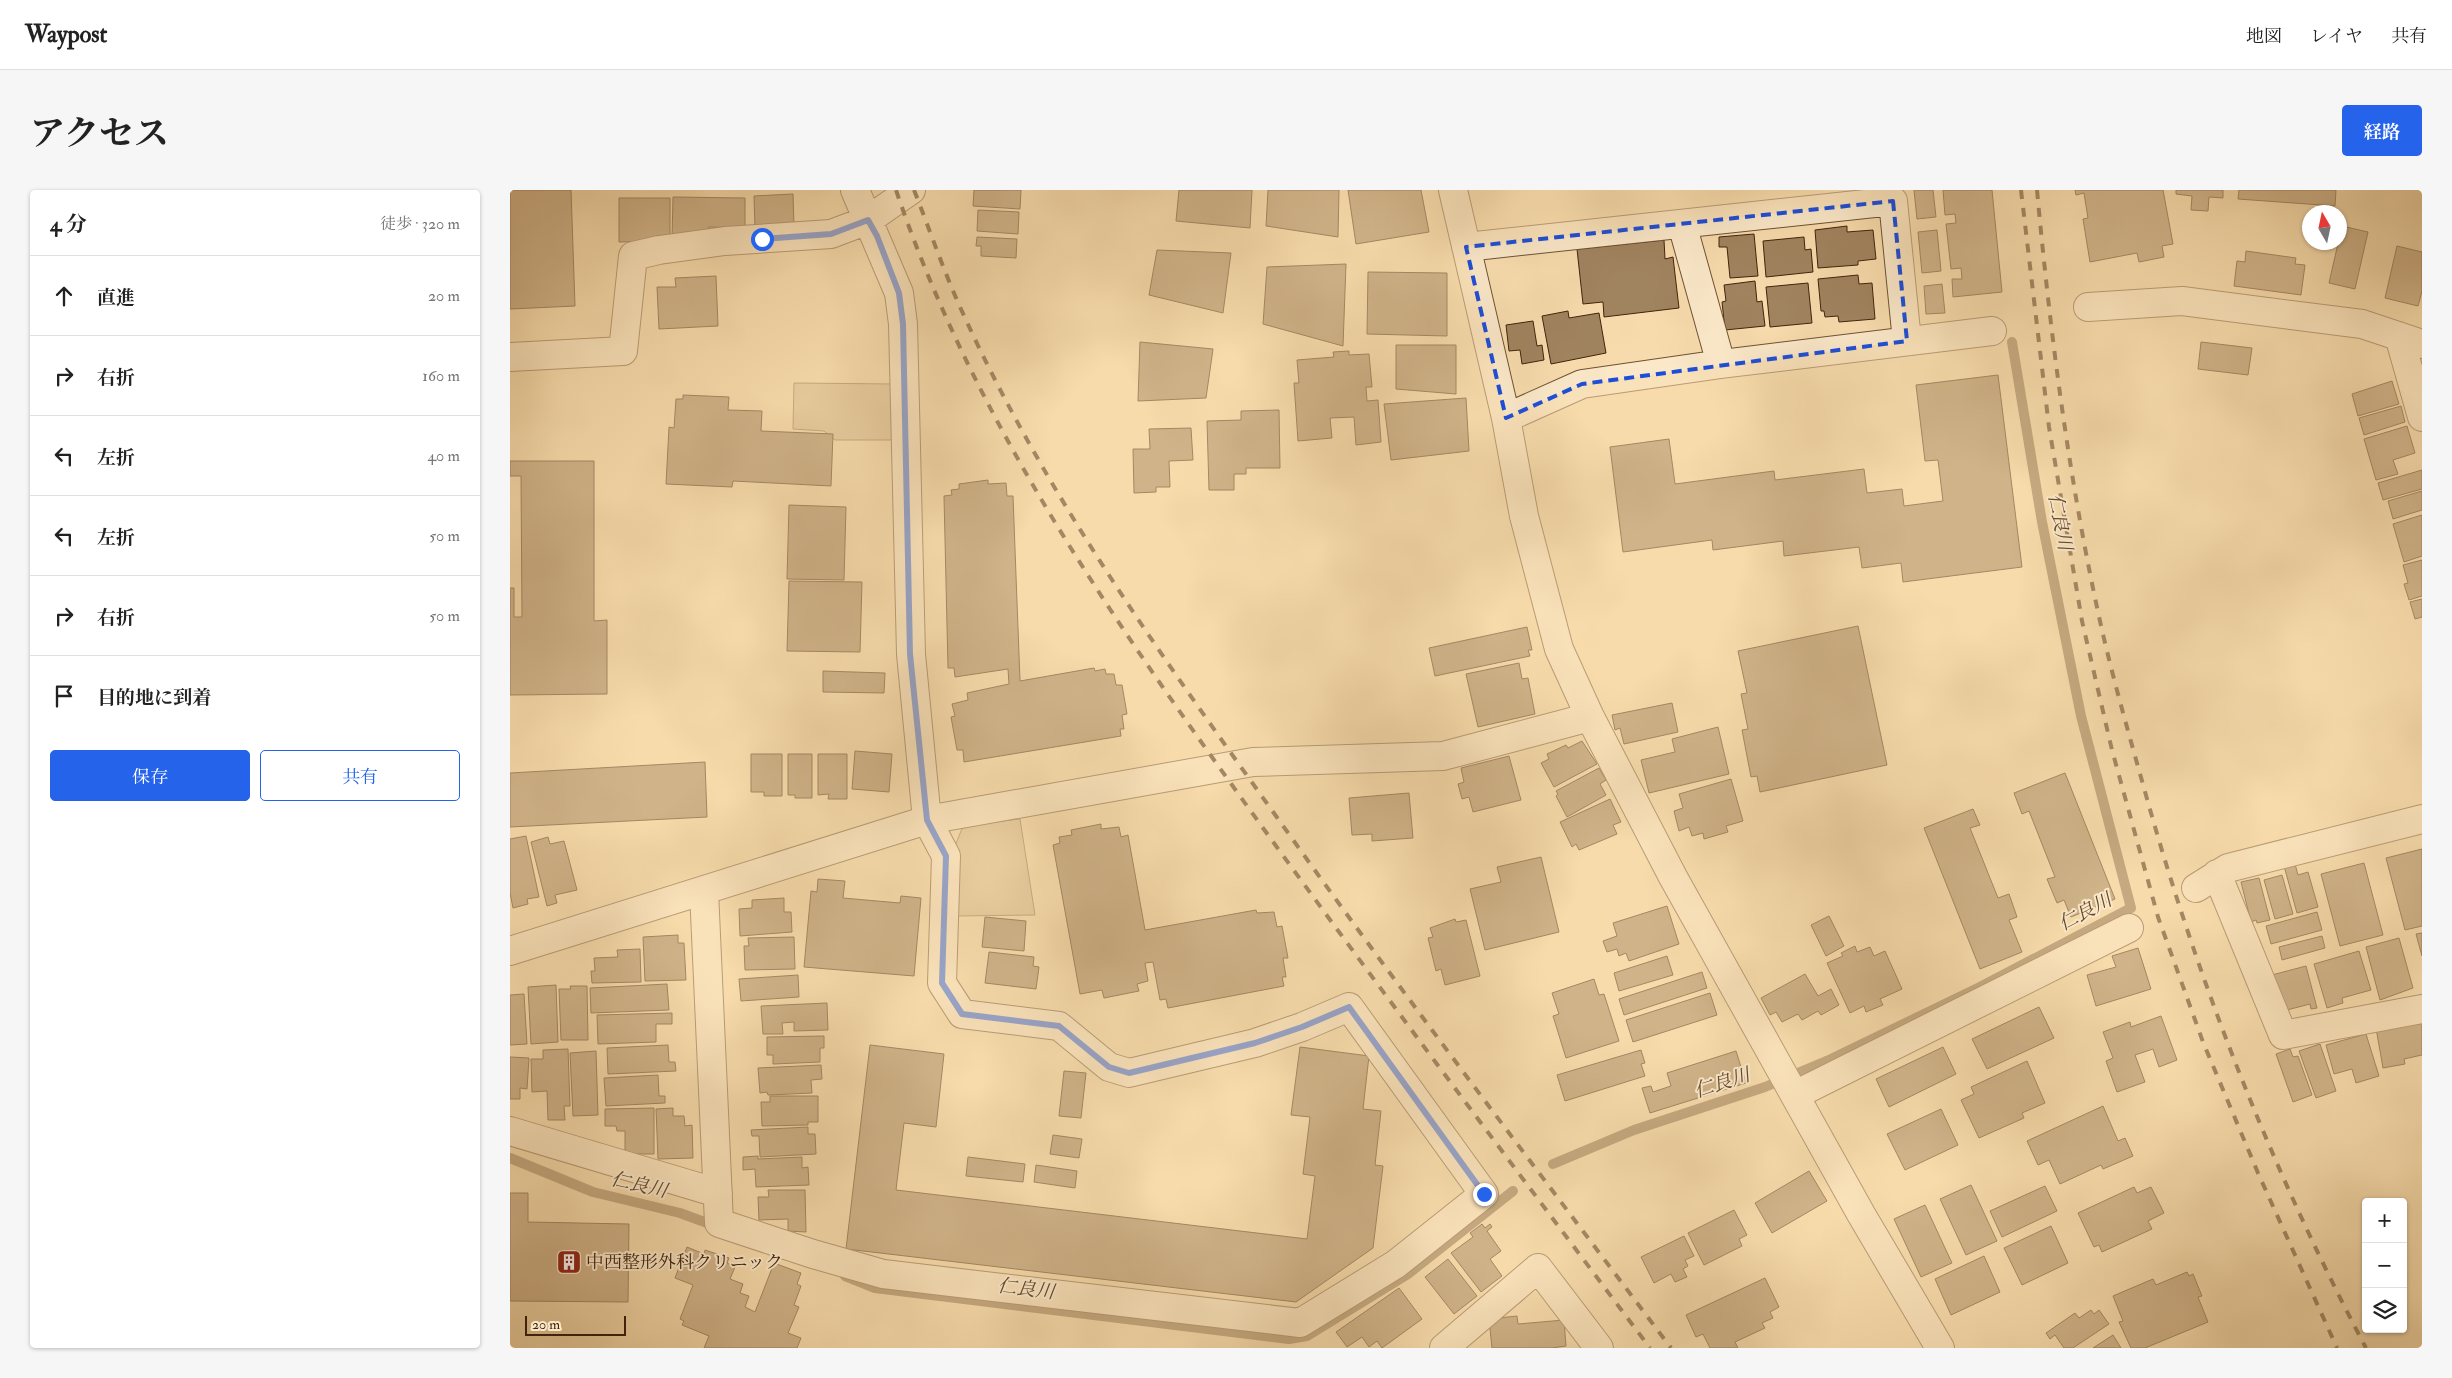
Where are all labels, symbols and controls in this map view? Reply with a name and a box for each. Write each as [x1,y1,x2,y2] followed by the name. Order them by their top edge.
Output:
[25,19,107,50] text: Waypost
[2246,25,2282,48] text: 地図
[2310,25,2363,48] text: レイヤ
[2391,25,2427,48] text: 共有
[2342,105,2422,156] button: 経路
[30,112,169,156] text: アクセス
[2302,205,2347,250] north arrow
[50,211,87,238] text: 4 分
[380,214,460,234] text: 徒歩 · 320 m
[751,228,774,251] route start
[50,282,78,310] icon: ahead
[97,286,135,310] text: 直進
[428,286,460,306] text: 20 m
[50,362,78,390] icon: right
[97,366,135,390] text: 右折
[422,366,460,386] text: 160 m
[50,442,78,470] icon: left
[97,446,135,470] text: 左折
[427,446,460,466] text: 40 m
[2043,492,2078,554] water label: 仁良川
[50,522,78,550] icon: left
[97,526,135,550] text: 左折
[429,526,460,546] text: 50 m
[50,602,78,630] icon: right
[97,606,135,630] text: 右折
[429,606,460,626] text: 50 m
[50,682,78,710] icon: arrive
[97,686,211,710] text: 目的地に到着
[50,750,250,801] button: 保存
[260,750,460,801] button: 共有
[2054,887,2118,936] water label: 仁良川
[1691,1062,1755,1103] water label: 仁良川
[609,1167,671,1204] water label: 仁良川
[1473,1183,1496,1206] route end
[2362,1198,2407,1333] map controls
[2362,1198,2407,1243] button: +
[2362,1243,2407,1288] button: −
[556,1249,582,1275] building icon: 中西整形外科クリニック
[586,1251,783,1274] place label: 中西整形外科クリニック
[996,1274,1058,1305] water label: 仁良川
[2362,1288,2407,1333] button: layers
[525,1313,626,1336] scale bar
[532,1316,560,1333] text: 20 m

